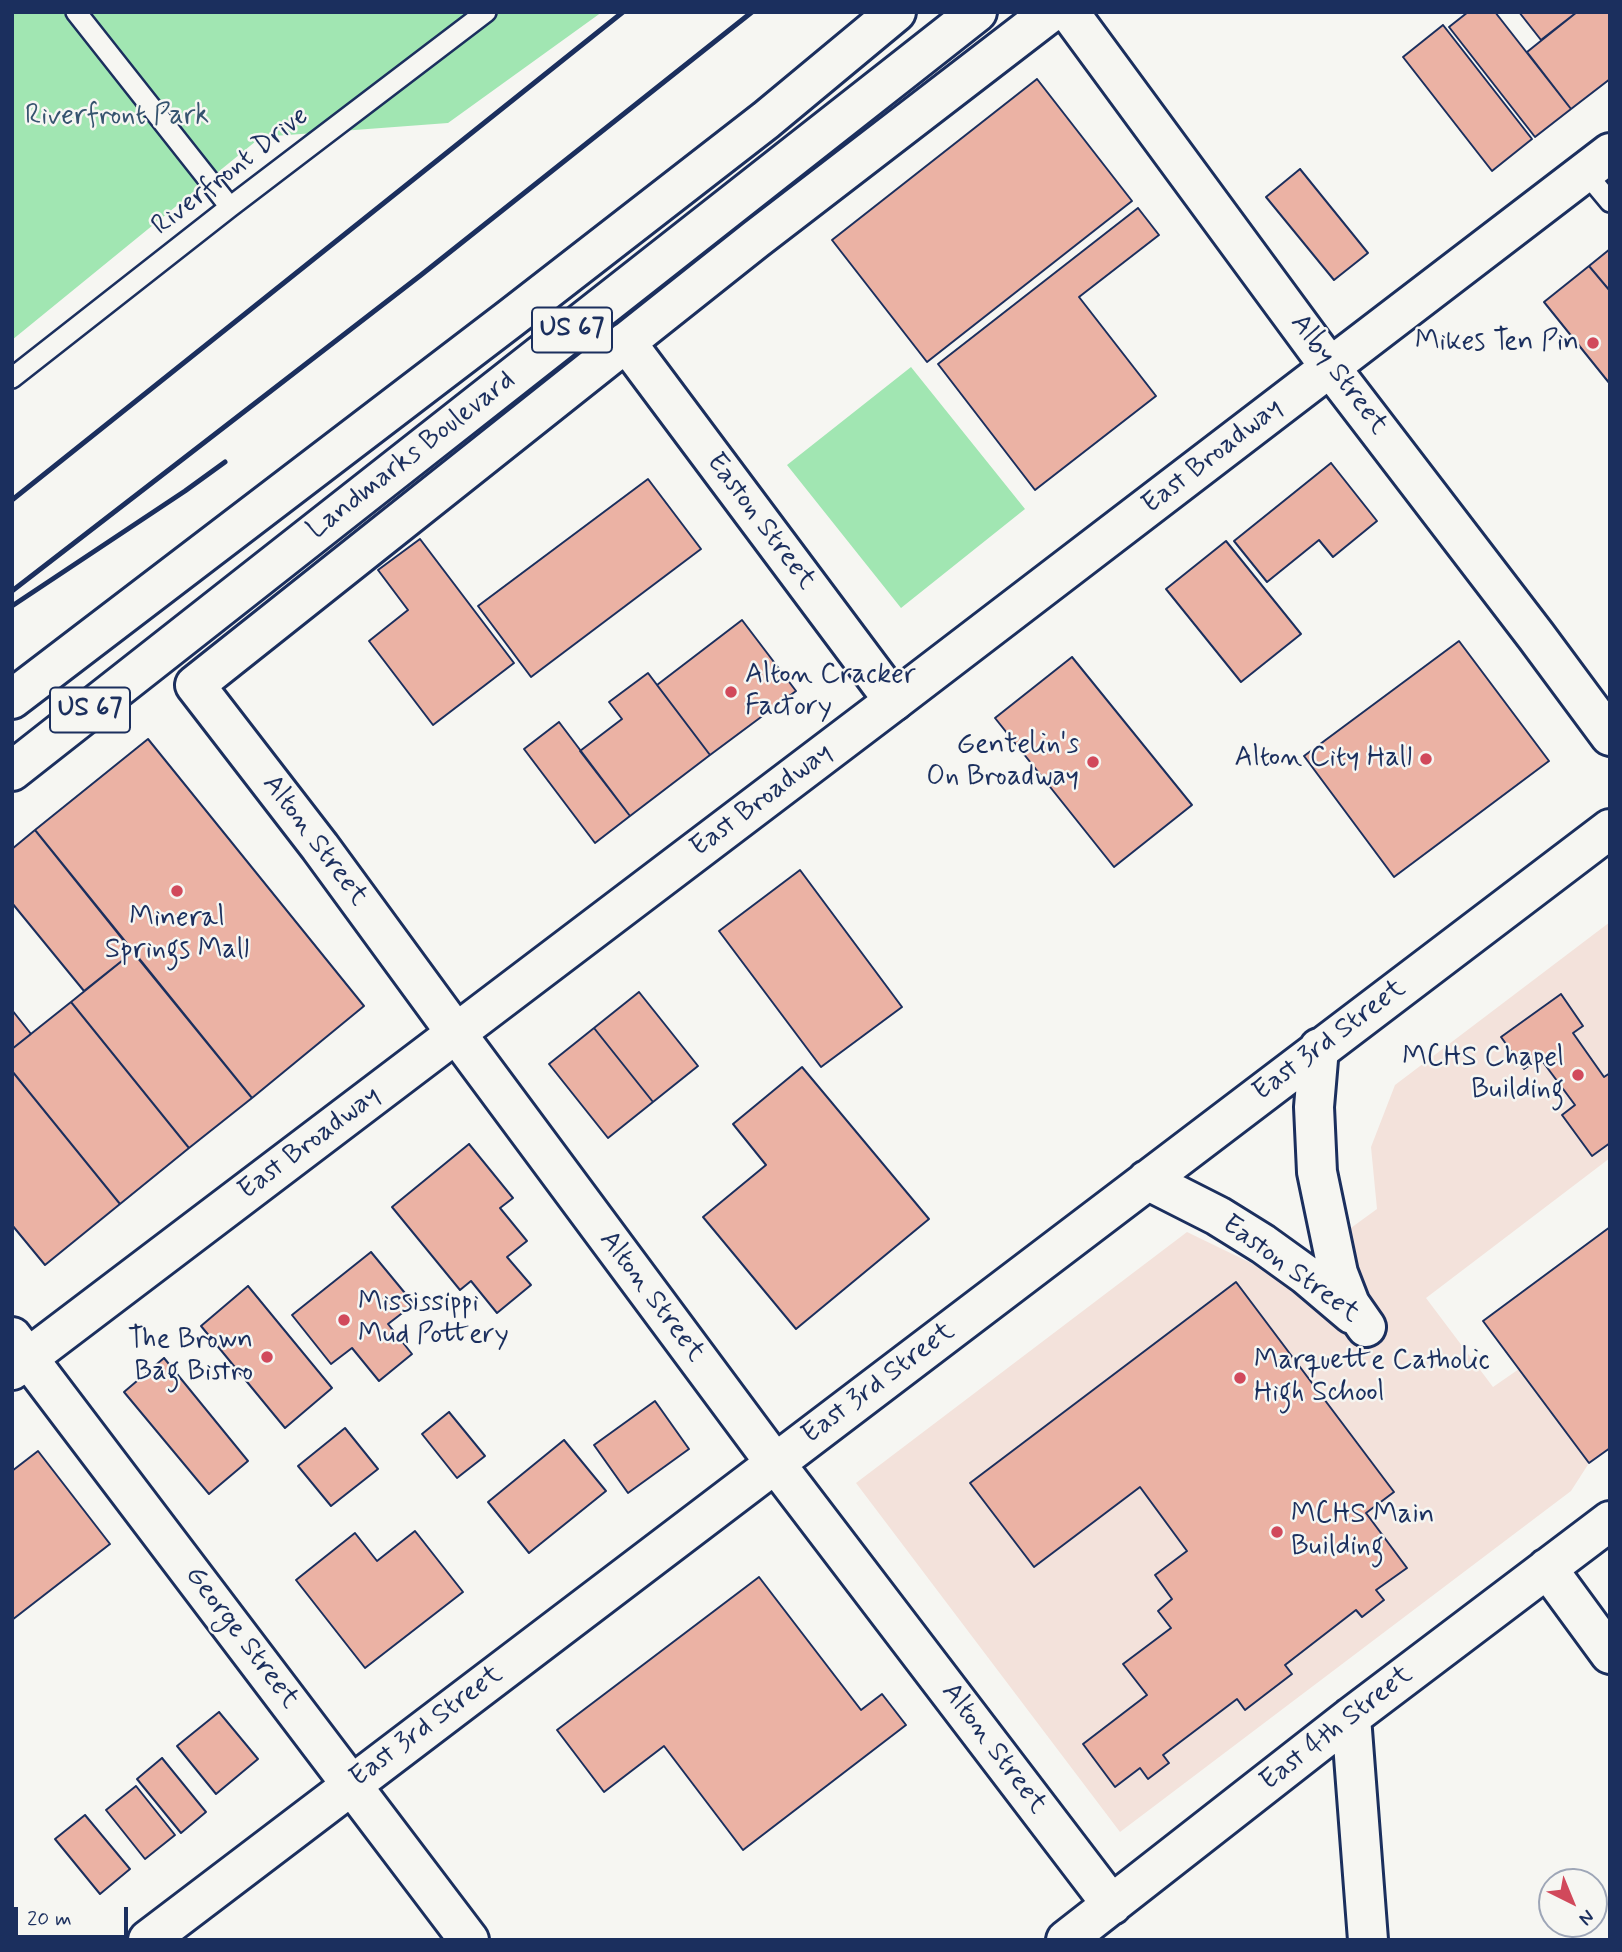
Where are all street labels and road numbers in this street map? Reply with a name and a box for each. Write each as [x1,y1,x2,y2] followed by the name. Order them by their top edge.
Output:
[146,100,316,244] street label: Riverfront Drive
[532,308,612,352] road number: US 67
[1282,308,1394,442] street label: Alby Street
[301,364,523,548] street label: Landmarks Boulevard
[1136,392,1290,522] street label: East Broadway
[698,447,822,597] street label: Easton Street
[50,688,130,732] road number: US 67
[684,737,840,865] street label: East Broadway
[254,769,374,913] street label: Alton Street
[1247,973,1413,1109] street label: East 3rd Street
[232,1080,388,1208] street label: East Broadway
[1214,1209,1366,1331] street label: Easton Street
[591,1225,711,1369] street label: Alton Street
[796,1316,962,1452] street label: East 3rd Street
[176,1560,306,1716] street label: George Street
[344,1659,510,1795] street label: East 3rd Street
[1254,1659,1420,1799] street label: East 4th Street
[933,1677,1053,1821] street label: Alton Street

